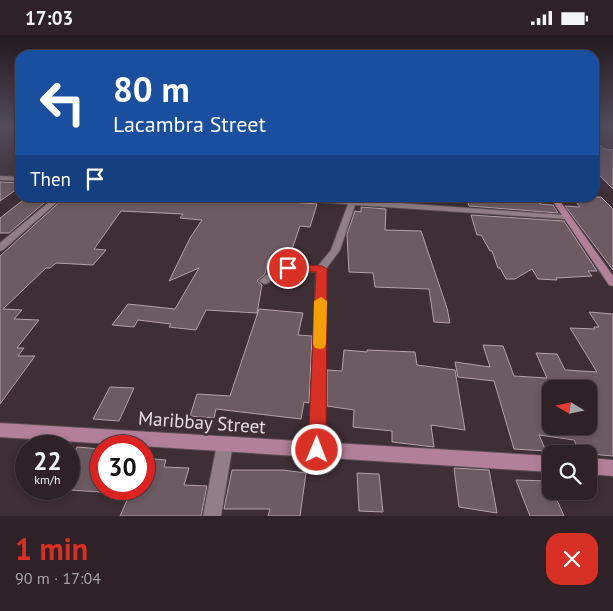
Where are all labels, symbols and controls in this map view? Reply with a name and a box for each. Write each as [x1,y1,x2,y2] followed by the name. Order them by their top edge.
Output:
[25,6,73,30] text: 17:03
[113,66,190,112] text: 80 m
[30,70,95,135] icon: left
[113,110,266,138] text: Lacambra Street
[81,165,109,193] icon: arrive
[30,167,71,191] text: Then
[267,247,309,289] pin
[274,254,302,282] icon: arrive
[542,380,598,435] north arrow
[542,380,597,500] map controls
[137,406,267,438] street label: Maribbay Street
[290,423,342,475] position arrow
[90,435,155,500] speed limit sign: 30
[33,445,62,477] text: 22
[542,445,597,500] button: search
[34,472,61,487] text: km/h
[15,529,88,568] text: 1 min
[546,533,598,585] button: close
[15,568,101,588] text: 90 m · 17:04

